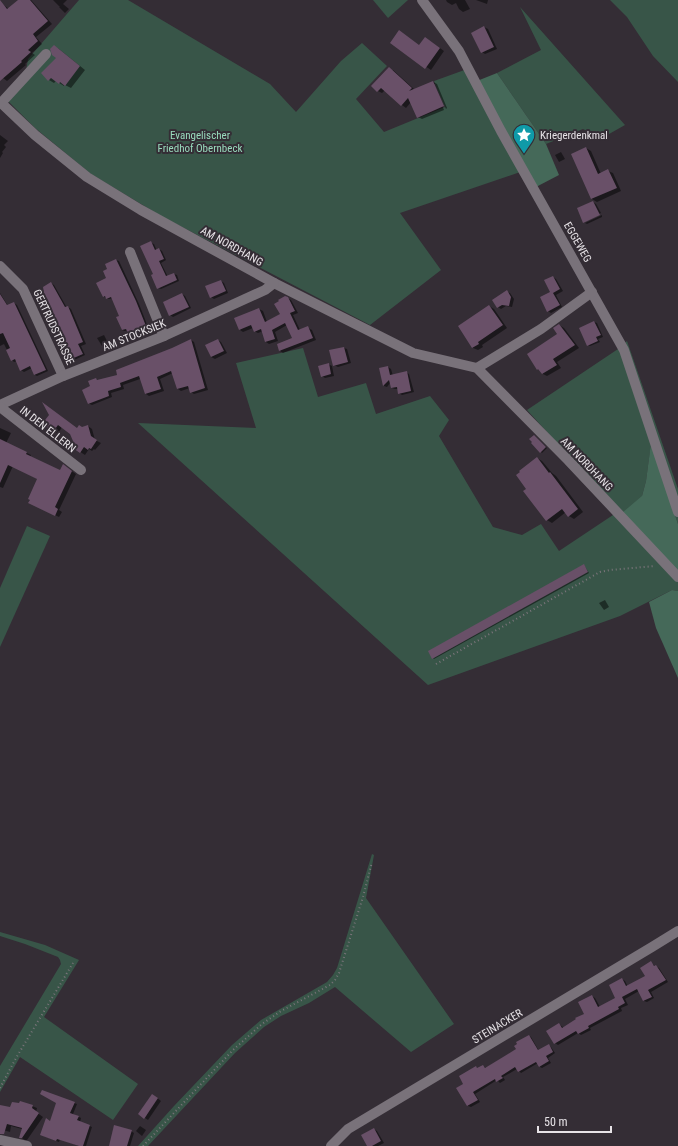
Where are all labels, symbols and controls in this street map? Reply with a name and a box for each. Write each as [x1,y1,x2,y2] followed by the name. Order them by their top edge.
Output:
[511,122,537,155] place icon: Kriegerdenkmal
[158,129,243,155] park label: Evangelischer Friedhof Obernbeck
[540,129,608,142] place label: Kriegerdenkmal
[561,220,594,265] street label: EGGEWEG
[198,224,265,269] street label: AM NORDHANG
[30,287,77,368] street label: GERTRUDSTRASSE
[101,317,168,354] street label: AM STOCKSIEK
[17,404,78,455] street label: IN DEN ELLERN
[558,435,615,494] street label: AM NORDHANG
[470,1006,525,1047] street label: STEINACKER
[538,1108,611,1134] scale bar
[544,1115,568,1129] text: 50 m

